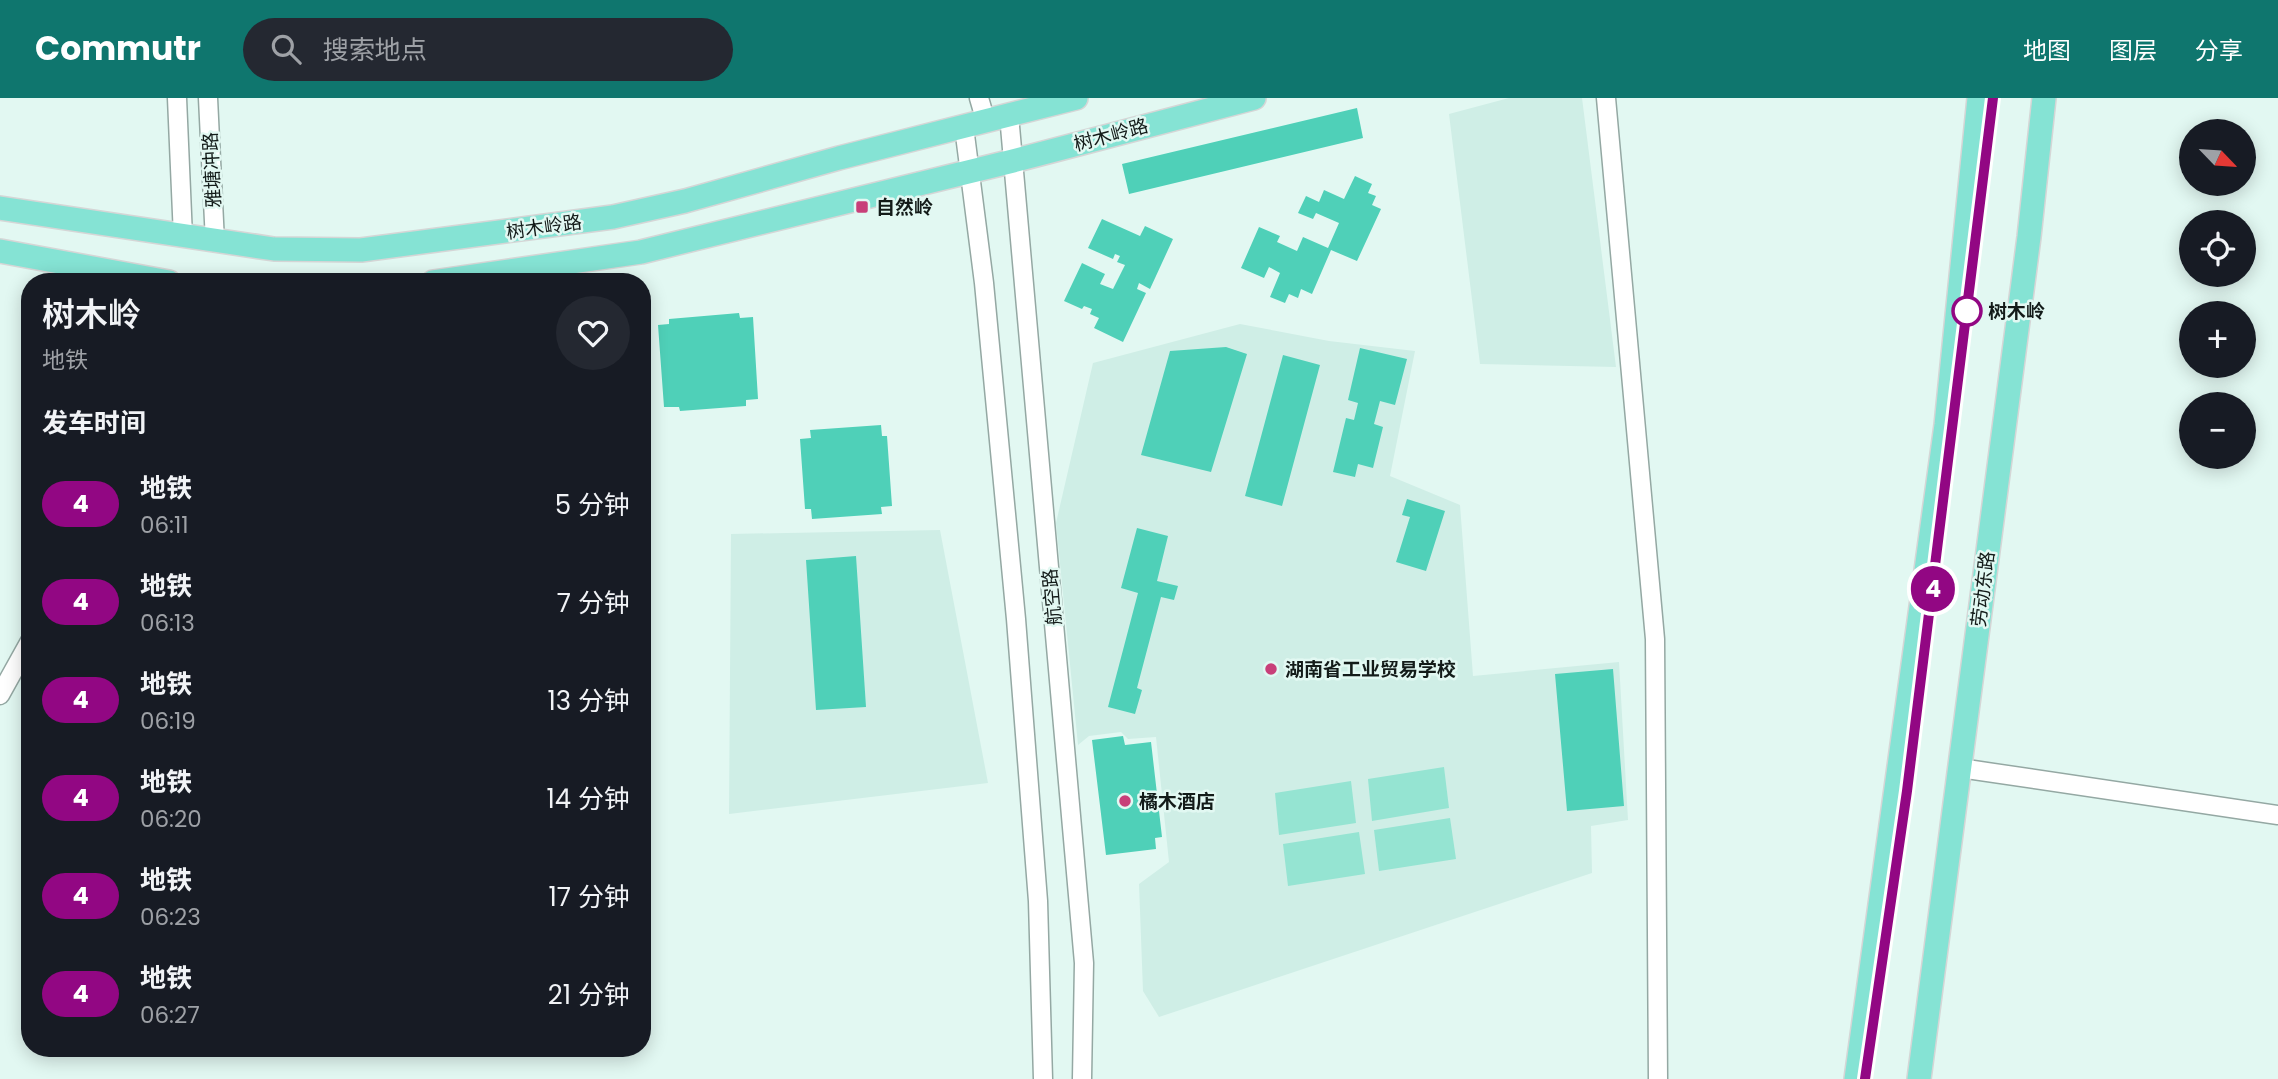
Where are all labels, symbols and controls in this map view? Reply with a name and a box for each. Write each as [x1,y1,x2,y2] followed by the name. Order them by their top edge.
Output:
[243,18,733,81] search box
[35,25,201,72] text: Commutr
[267,30,305,68] icon: search
[323,32,427,68] text: 搜索地点
[2023,34,2071,67] text: 地图
[2109,34,2157,67] text: 图层
[2195,34,2243,67] text: 分享
[1071,112,1151,158] street label: 树木岭路
[2179,119,2256,196] north arrow
[2179,119,2256,469] map controls
[197,131,227,209] street label: 雅塘冲路
[876,194,933,221] place label: 自然岭
[854,199,870,215] marker: 自然岭
[504,208,584,246] street label: 树木岭路
[2179,210,2256,287] button: locate
[42,291,141,338] text: 树木岭
[556,296,630,370] button: heart
[1952,296,1982,326] marker: 树木岭
[1988,298,2045,325] place label: 树木岭
[2179,301,2256,378] button: +
[42,344,88,376] text: 地铁
[2179,392,2256,469] button: −
[42,405,146,441] text: 发车时间
[140,470,192,506] text: 地铁
[72,487,89,520] text: 4
[555,487,630,523] text: 5 分钟
[140,509,189,541] text: 06:11
[1965,550,2001,628] street label: 劳动东路
[1910,566,1956,612] line badge: 4
[1036,567,1068,627] street label: 航空路
[140,568,192,604] text: 地铁
[1925,572,1941,605] text: 4
[72,585,89,618] text: 4
[557,585,630,621] text: 7 分钟
[140,607,195,639] text: 06:13
[1285,656,1456,683] place label: 湖南省工业贸易学校
[1263,661,1279,677] marker: 湖南省工业贸易学校
[140,666,192,702] text: 地铁
[72,683,89,716] text: 4
[547,683,630,719] text: 13 分钟
[140,705,196,737] text: 06:19
[140,764,192,800] text: 地铁
[72,781,89,814] text: 4
[546,781,630,817] text: 14 分钟
[1139,788,1215,815] place label: 橘木酒店
[1117,793,1133,809] marker: 橘木酒店
[140,803,202,835] text: 06:20
[140,862,192,898] text: 地铁
[72,879,89,912] text: 4
[549,879,630,915] text: 17 分钟
[140,901,201,933] text: 06:23
[140,960,192,996] text: 地铁
[72,977,89,1010] text: 4
[548,977,630,1013] text: 21 分钟
[140,999,200,1031] text: 06:27

